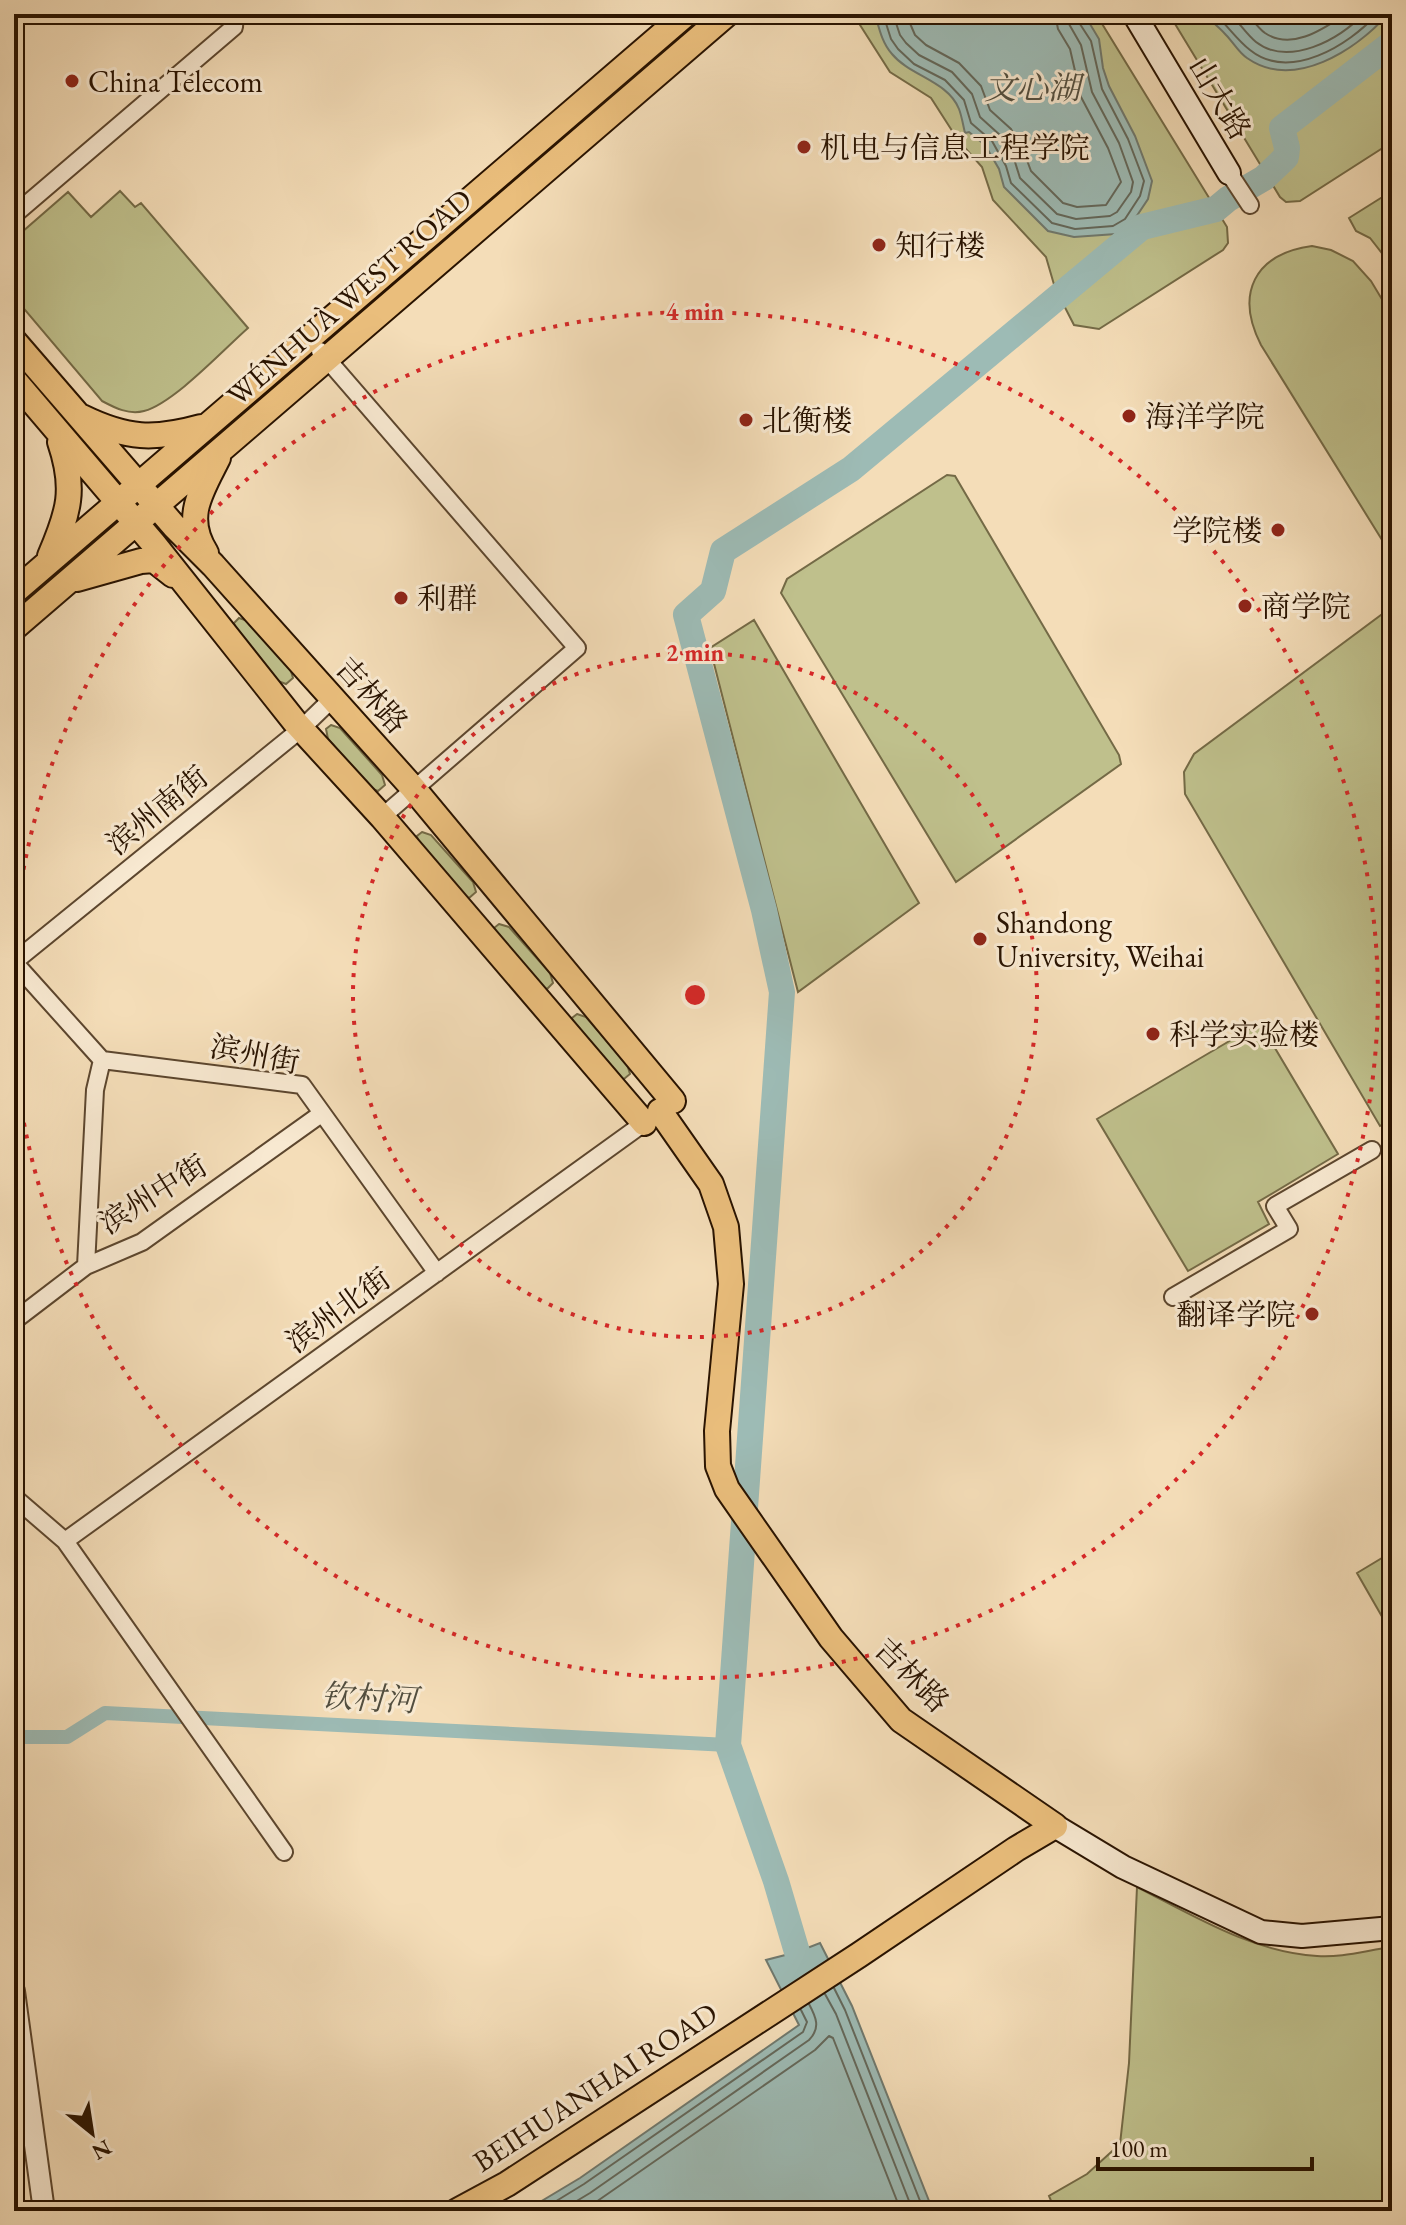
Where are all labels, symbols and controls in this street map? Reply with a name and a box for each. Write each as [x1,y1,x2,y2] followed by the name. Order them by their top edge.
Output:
[1180,49,1260,147] street label: 山大路
[88,62,263,101] place label: China Telecom
[984,67,1085,109] water label: 文心湖
[63,72,81,90] marker: China Telecom
[820,128,1090,167] place label: 机电与信息工程学院
[795,138,813,156] marker: 机电与信息工程学院
[218,180,480,414] street label: WÉNHUÀ WEST ROAD
[895,226,985,265] place label: 知行楼
[870,236,888,254] marker: 知行楼
[666,296,725,327] text: 4 min
[1145,397,1265,436] place label: 海洋学院
[762,401,852,440] place label: 北衡楼
[1120,407,1138,425] marker: 海洋学院
[737,411,755,429] marker: 北衡楼
[1172,511,1262,550] place label: 学院楼
[1269,521,1287,539] marker: 学院楼
[417,579,477,618] place label: 利群
[1261,587,1351,626] place label: 商学院
[392,589,410,607] marker: 利群
[1236,597,1254,615] marker: 商学院
[666,637,725,668] text: 2 min
[327,649,417,741] street label: 吉林路
[98,757,216,863] street label: 滨州南街
[996,903,1204,976] place label: Shandong University, Weihai
[971,930,989,948] marker: Shandong University, Weihai
[681,981,709,1009] centre of rings
[1169,1015,1319,1054] place label: 科学实验楼
[1144,1025,1162,1043] marker: 科学实验楼
[207,1026,303,1082] street label: 滨州街
[92,1146,214,1242] street label: 滨州中街
[278,1259,398,1361] street label: 滨州北街
[1176,1295,1296,1334] place label: 翻译学院
[1303,1305,1321,1323] marker: 翻译学院
[866,1629,958,1721] street label: 吉林路
[320,1675,423,1722] water label: 钦村河
[465,1993,725,2181] street label: BEIHUANHAI ROAD
[52,2093,132,2173] north arrow
[1098,2121,1312,2171] scale bar
[87,2133,117,2167] text: N
[1110,2133,1168,2164] text: 100 m

